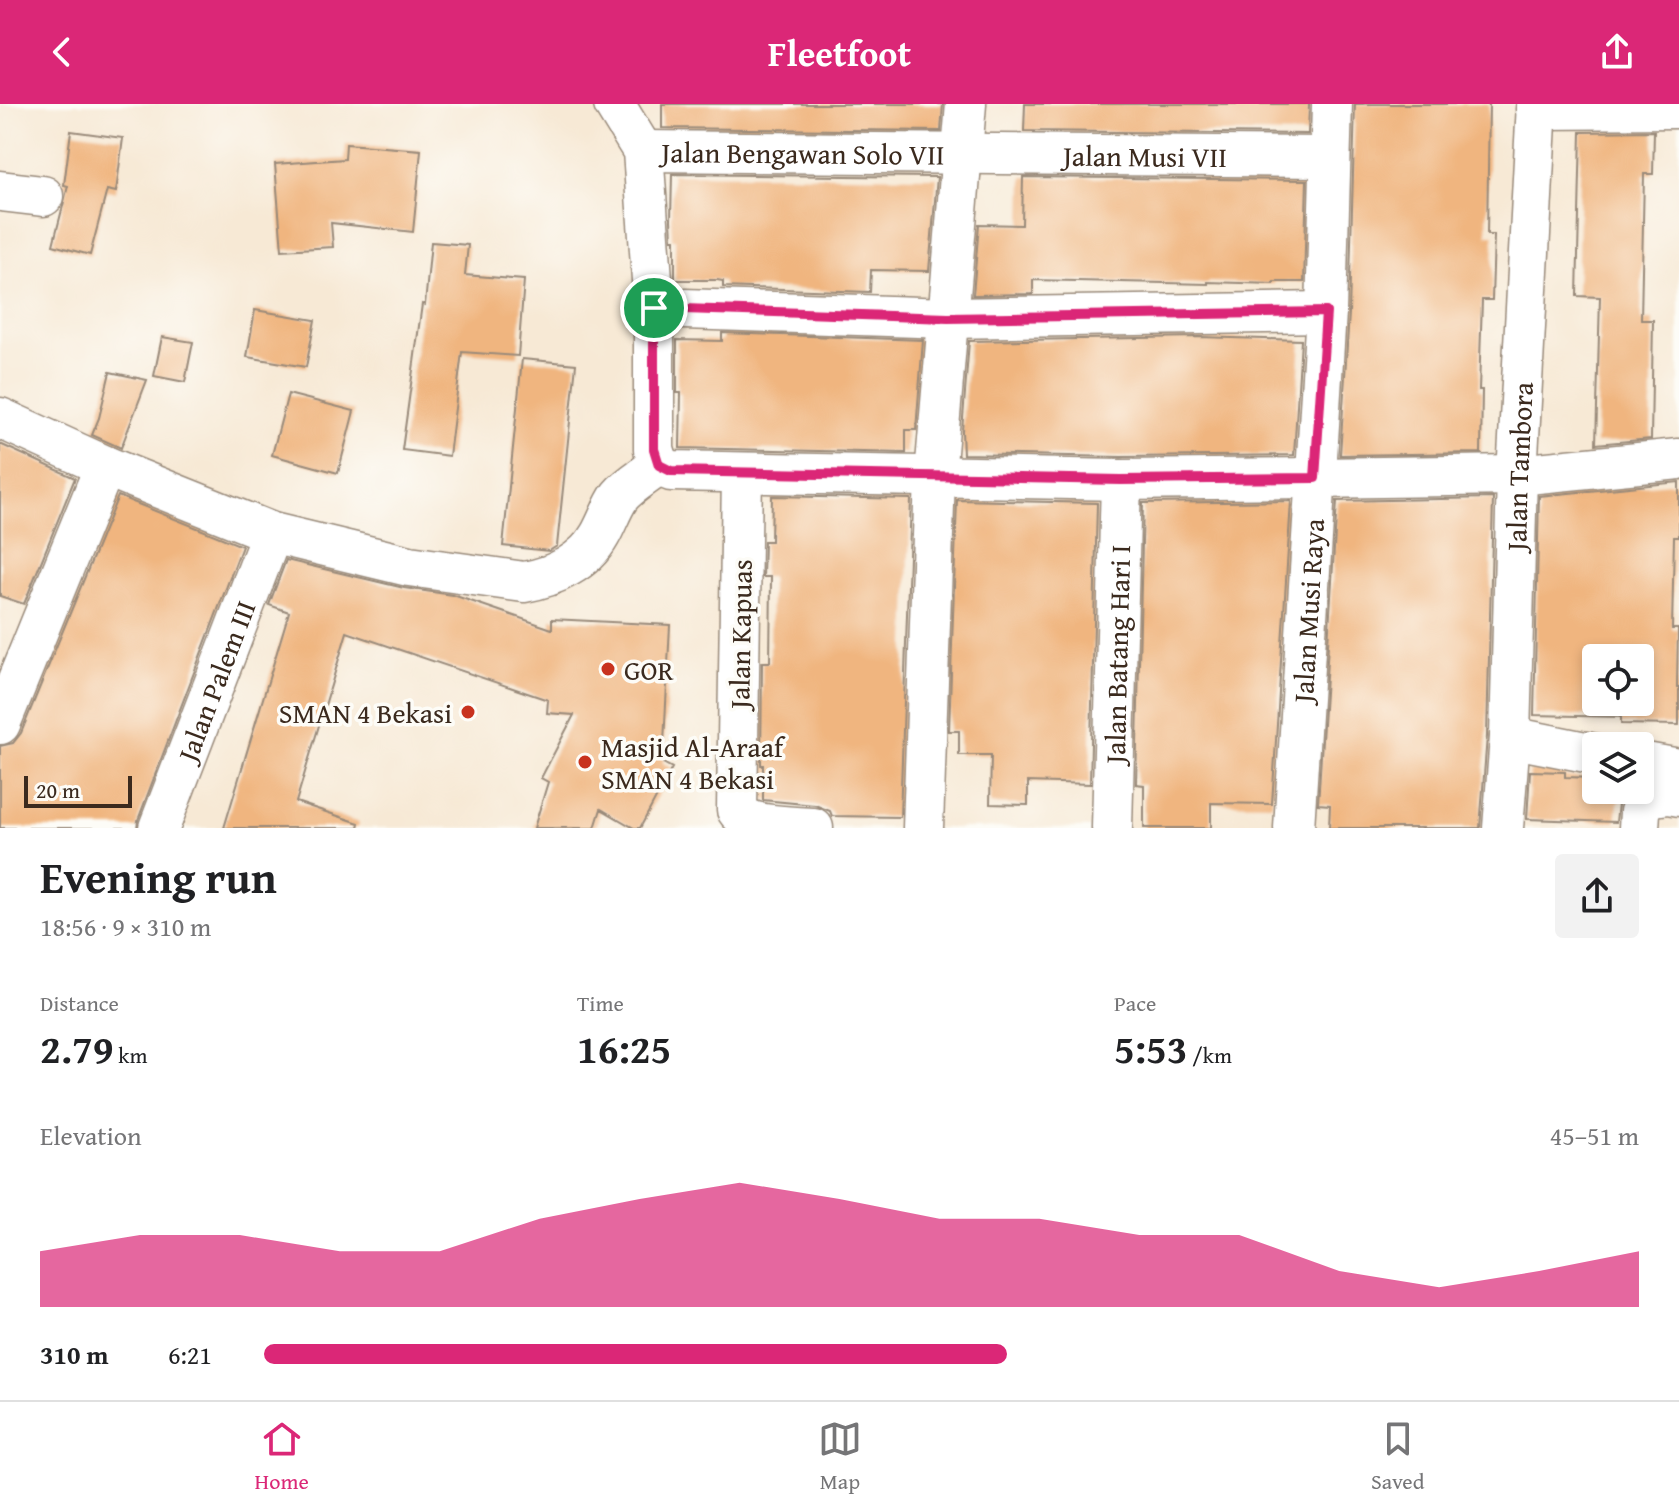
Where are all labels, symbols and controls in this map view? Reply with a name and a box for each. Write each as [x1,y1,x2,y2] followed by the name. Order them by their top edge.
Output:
[768,26,911,79] text: Fleetfoot
[40,30,84,74] icon: back
[1595,30,1639,74] icon: share
[658,131,945,174] street label: Jalan Bengawan Solo VII
[1060,134,1227,177] street label: Jalan Musi VII
[620,274,688,342] pin
[632,286,676,330] icon: arrive
[1494,380,1543,554] street label: Jalan Tambora
[1281,516,1334,707] street label: Jalan Musi Raya
[1093,544,1140,767] street label: Jalan Batang Hari I
[718,559,762,712] street label: Jalan Kapuas
[165,594,265,770] street label: Jalan Palem III
[1582,644,1654,804] map controls
[1582,644,1654,716] button: locate
[624,649,675,690] place label: GOR
[599,660,617,678] marker: GOR
[279,692,452,733] place label: SMAN 4 Bekasi
[459,703,477,721] marker: SMAN 4 Bekasi
[601,726,786,799] place label: Masjid Al-Araaf SMAN 4 Bekasi
[1582,732,1654,804] button: layers
[576,753,594,771] marker: Masjid Al-Araaf SMAN 4 Bekasi
[24,772,132,808] scale bar
[36,774,80,806] text: 20 m
[40,845,277,909] text: Evening run
[1555,854,1639,938] button: share
[40,907,211,946] text: 18:56 · 9 × 310 m
[40,987,119,1019] text: Distance
[577,987,624,1019] text: Time
[1114,987,1156,1019] text: Pace
[40,1019,113,1078] text: 2.79
[577,1019,671,1078] text: 16:25
[1114,1019,1187,1078] text: 5:53
[113,1039,147,1071] text: km
[1187,1039,1232,1071] text: /km
[40,1116,142,1155] text: Elevation
[1550,1116,1639,1155] text: 45–51 m
[40,1335,108,1374] text: 310 m
[168,1335,212,1374] text: 6:21
[255,1417,309,1497] tab: Home
[818,1417,862,1497] tab: Map
[1371,1417,1424,1497] tab: Saved

